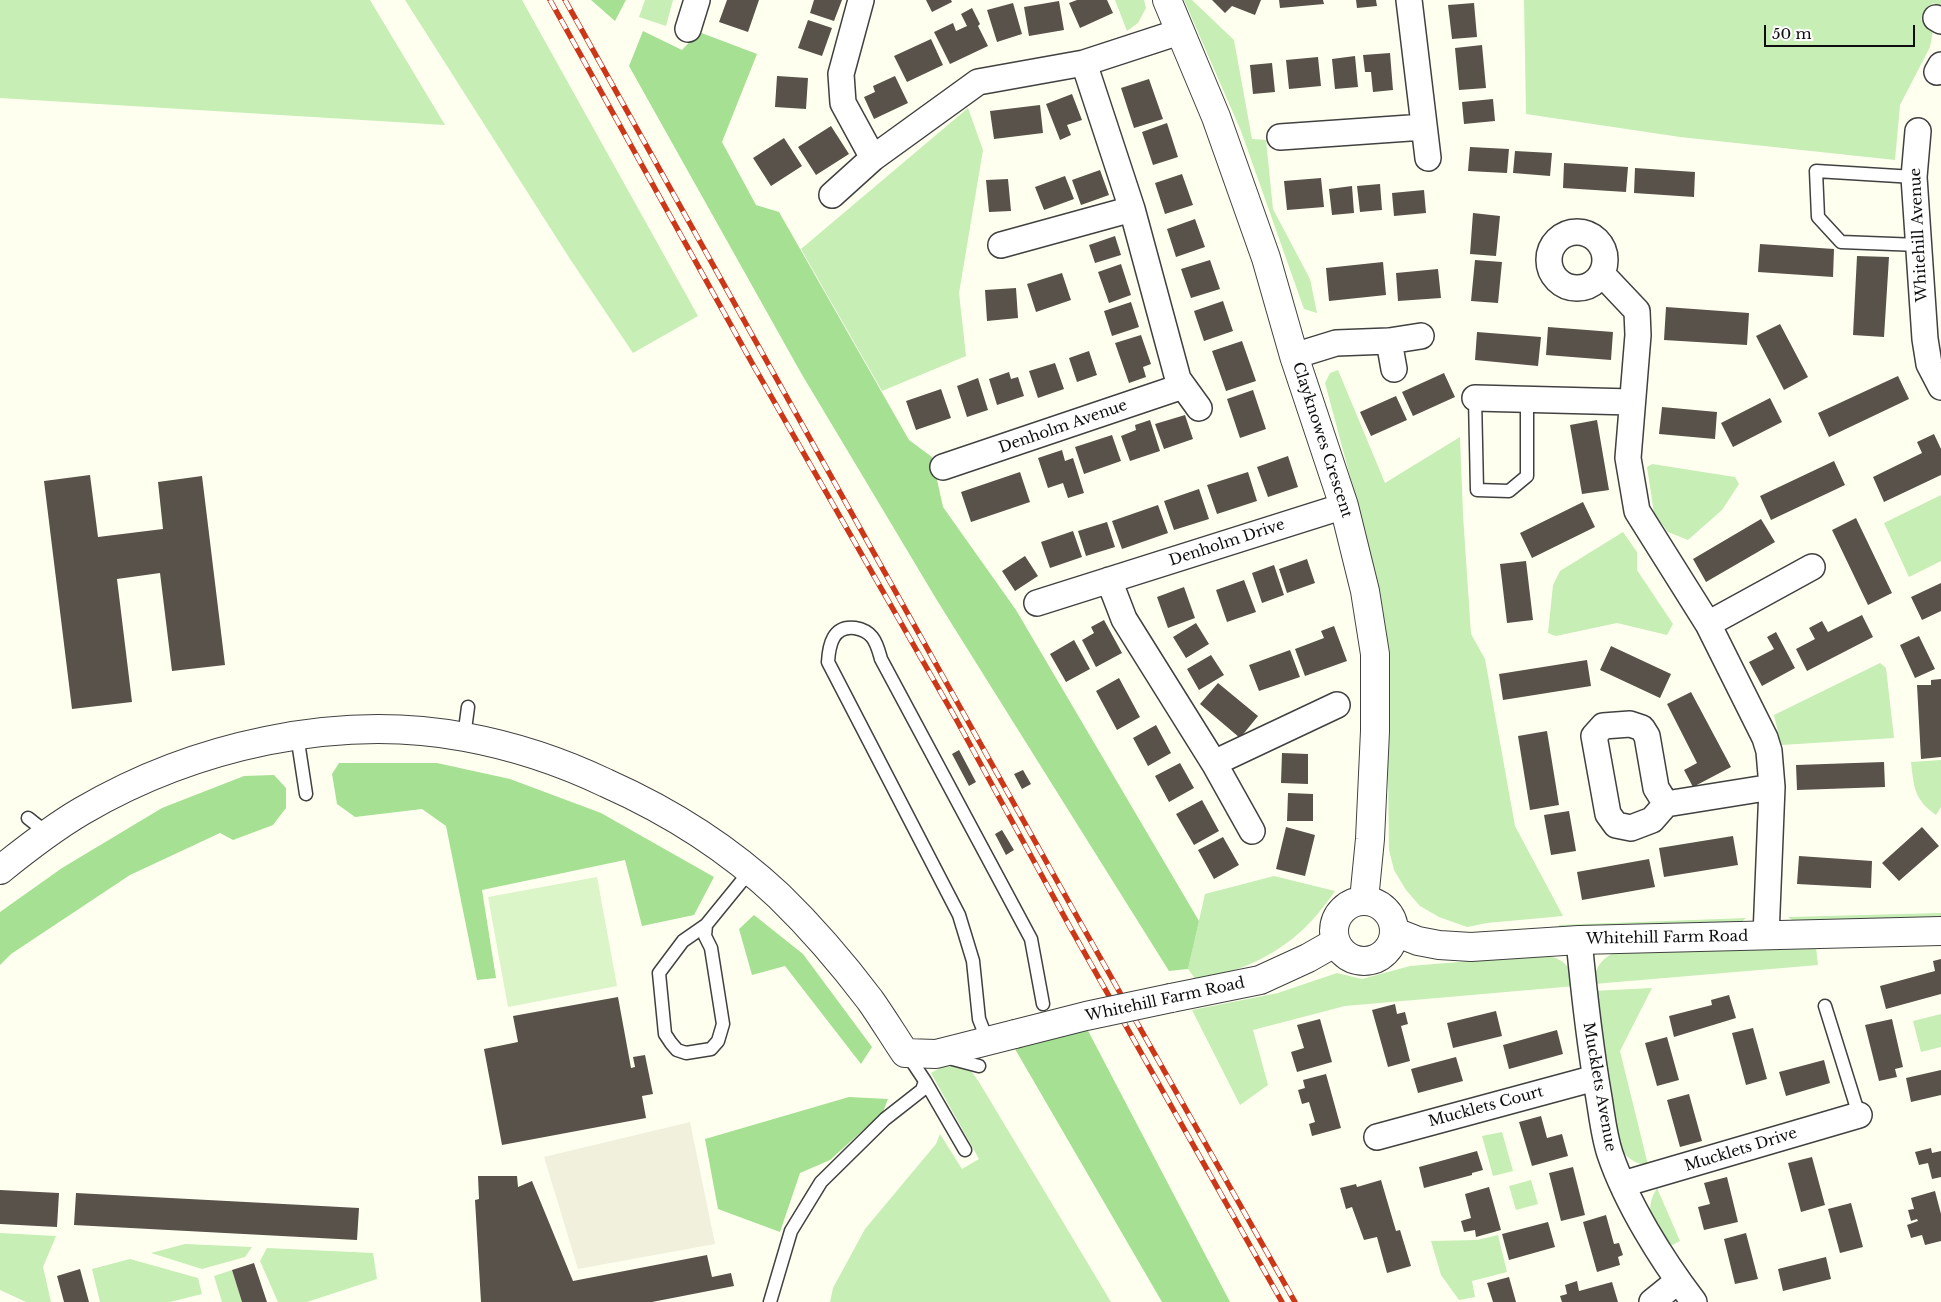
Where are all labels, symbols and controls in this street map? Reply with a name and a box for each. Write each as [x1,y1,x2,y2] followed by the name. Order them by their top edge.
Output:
[1766,15,1917,47] scale bar
[1772,24,1812,43] text: 50 m
[1906,168,1932,302] street label: Whitehill Avenue
[1288,360,1356,520] street label: Clayknowes Crescent
[996,397,1130,457] street label: Denholm Avenue
[1167,516,1287,570] street label: Denholm Drive
[1586,928,1748,948] street label: Whitehill Farm Road
[1084,974,1246,1026] street label: Whitehill Farm Road
[1579,1021,1619,1153] street label: Mucklets Avenue
[1427,1083,1545,1131] street label: Mucklets Court
[1683,1124,1799,1176] street label: Mucklets Drive

